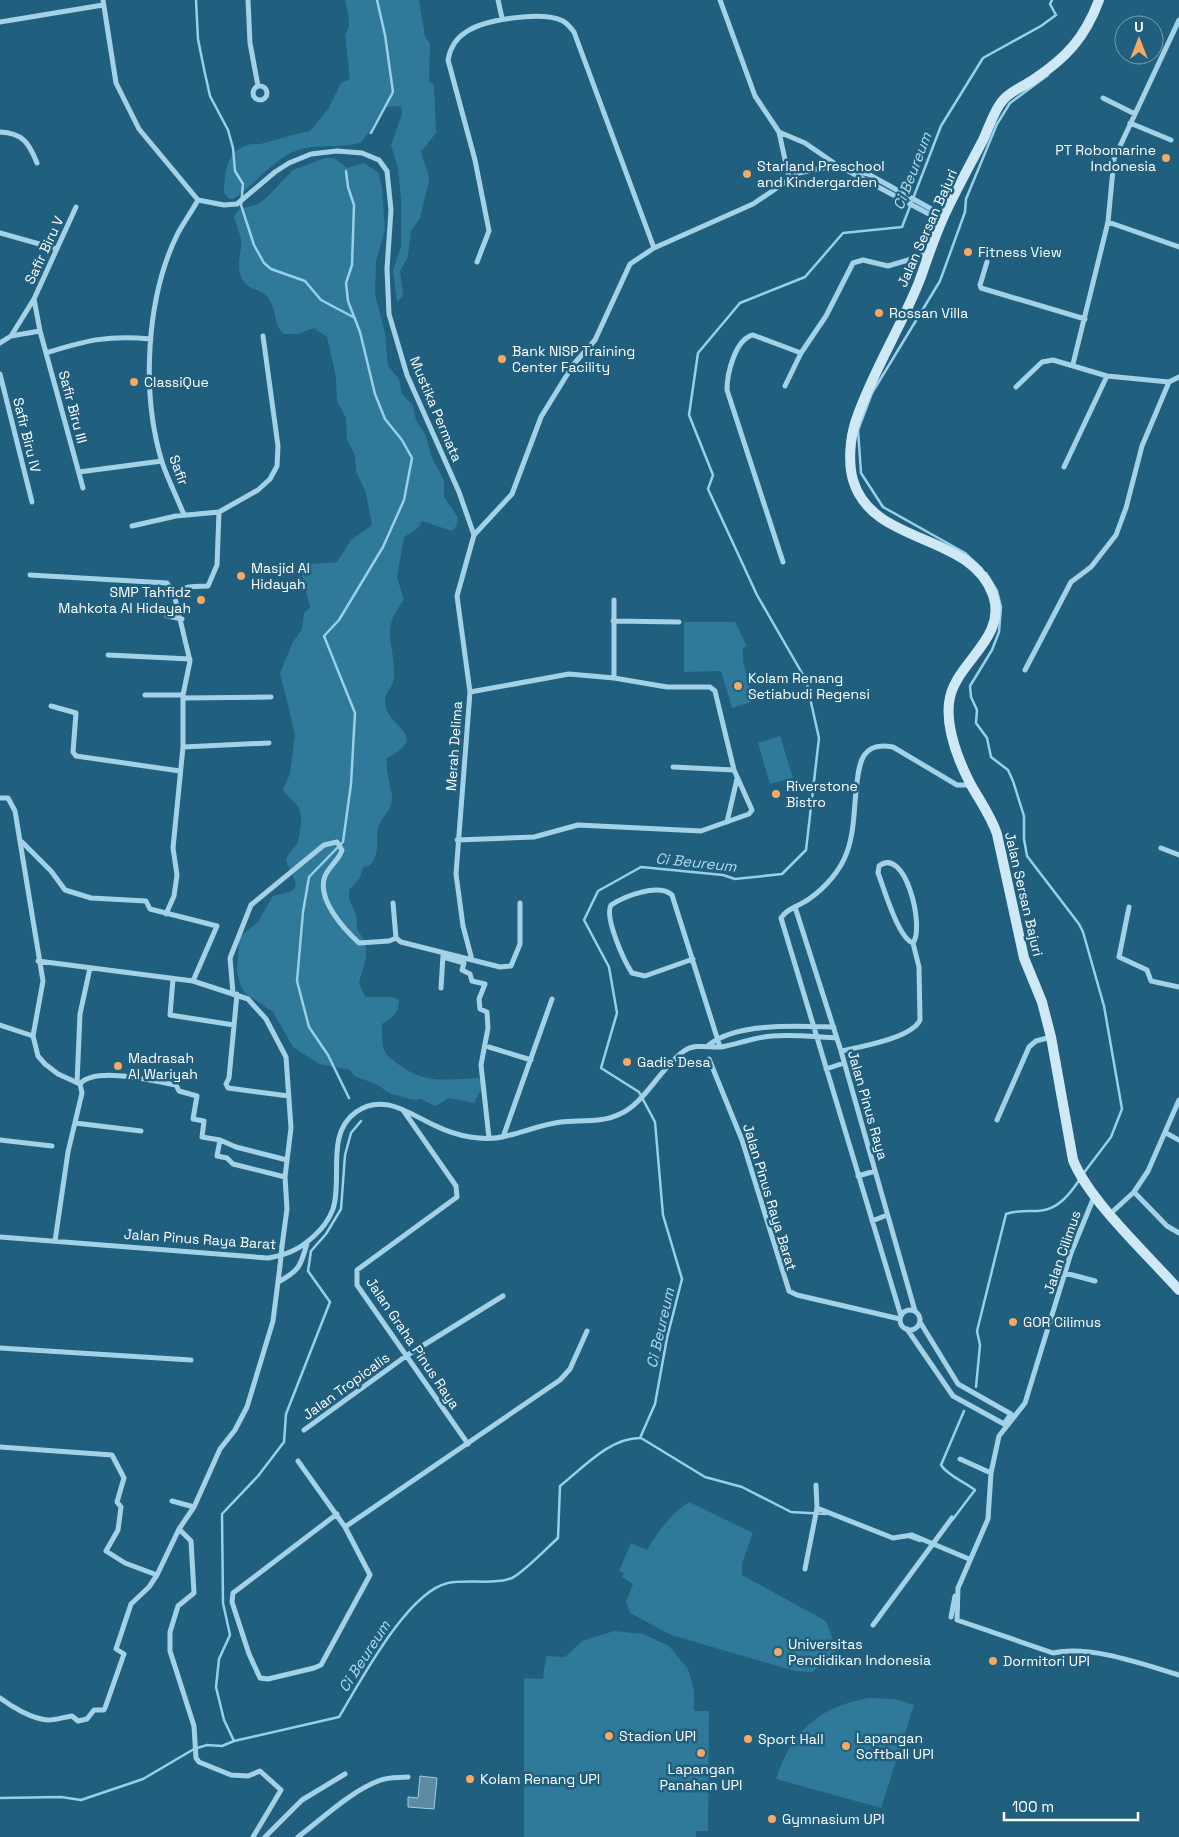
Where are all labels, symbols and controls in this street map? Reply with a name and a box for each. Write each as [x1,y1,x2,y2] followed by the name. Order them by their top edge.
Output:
[1114,15,1164,65] north arrow
[1134,18,1144,36] text: U
[889,129,936,212] water label: Ci Beureum
[1055,141,1156,175] place label: PT Robomarine Indonesia
[1160,152,1172,164] marker: PT Robomarine Indonesia
[757,157,885,191] place label: Starland Preschool and Kindergarden
[893,166,961,290] street label: Jalan Sersan Bajuri
[741,168,753,180] marker: Starland Preschool and Kindergarden
[20,213,68,287] street label: Safir Biru V
[978,243,1062,261] place label: Fitness View
[962,246,974,258] marker: Fitness View
[889,304,968,322] place label: Rossan Villa
[873,307,885,319] marker: Rossan Villa
[512,342,635,376] place label: Bank NISP Training Center Facility
[496,353,508,365] marker: Bank NISP Training Center Facility
[406,354,466,464] street label: Mustika Permata
[55,369,91,445] street label: Safir Biru III
[144,373,209,391] place label: ClassiQue
[128,376,140,388] marker: ClassiQue
[9,396,45,475] street label: Safir Biru IV
[165,452,193,488] street label: Safir
[251,559,310,593] place label: Masjid Al Hidayah
[235,570,247,582] marker: Masjid Al Hidayah
[58,583,191,617] place label: SMP Tahfidz Mahkota Al Hidayah
[195,594,207,606] marker: SMP Tahfidz Mahkota Al Hidayah
[748,669,870,703] place label: Kolam Renang Setiabudi Regensi
[732,680,744,692] marker: Kolam Renang Setiabudi Regensi
[442,700,466,792] street label: Merah Delima
[786,777,858,811] place label: Riverstone Bistro
[770,788,782,800] marker: Riverstone Bistro
[1001,830,1047,958] street label: Jalan Sersan Bajuri
[654,848,739,876] water label: Ci Beureum
[844,1048,892,1162] street label: Jalan Pinus Raya
[128,1049,198,1083] place label: Madrasah Al Wariyah
[637,1053,710,1071] place label: Gadis Desa
[621,1056,633,1068] marker: Gadis Desa
[112,1060,124,1072] marker: Madrasah Al Wariyah
[739,1121,801,1273] street label: Jalan Pinus Raya Barat
[1039,1208,1085,1296] street label: Jalan Cilimus
[123,1225,277,1253] street label: Jalan Pinus Raya Barat
[362,1274,464,1412] street label: Jalan Graha Pinus Raya
[642,1285,679,1370] water label: Ci Beureum
[1023,1313,1101,1331] place label: GOR Cilimus
[1007,1316,1019,1328] marker: GOR Cilimus
[299,1348,393,1424] street label: Jalan Tropicalis
[334,1616,395,1695] water label: Ci Beureum
[788,1635,931,1669] place label: Universitas Pendidikan Indonesia
[772,1646,784,1658] marker: Universitas Pendidikan Indonesia
[1003,1652,1090,1670] place label: Dormitori UPI
[987,1655,999,1667] marker: Dormitori UPI
[619,1727,696,1745] place label: Stadion UPI
[856,1729,934,1763] place label: Lapangan Softball UPI
[603,1730,615,1742] marker: Stadion UPI
[758,1730,824,1748] place label: Sport Hall
[742,1733,754,1745] marker: Sport Hall
[840,1740,852,1752] marker: Lapangan Softball UPI
[695,1747,707,1759] marker: Lapangan Panahan UPI
[660,1760,742,1794] place label: Lapangan Panahan UPI
[480,1770,600,1788] place label: Kolam Renang UPI
[464,1773,476,1785] marker: Kolam Renang UPI
[1004,1790,1138,1822] scale bar
[1012,1797,1054,1816] text: 100 m
[782,1810,885,1828] place label: Gymnasium UPI
[766,1813,778,1825] marker: Gymnasium UPI

